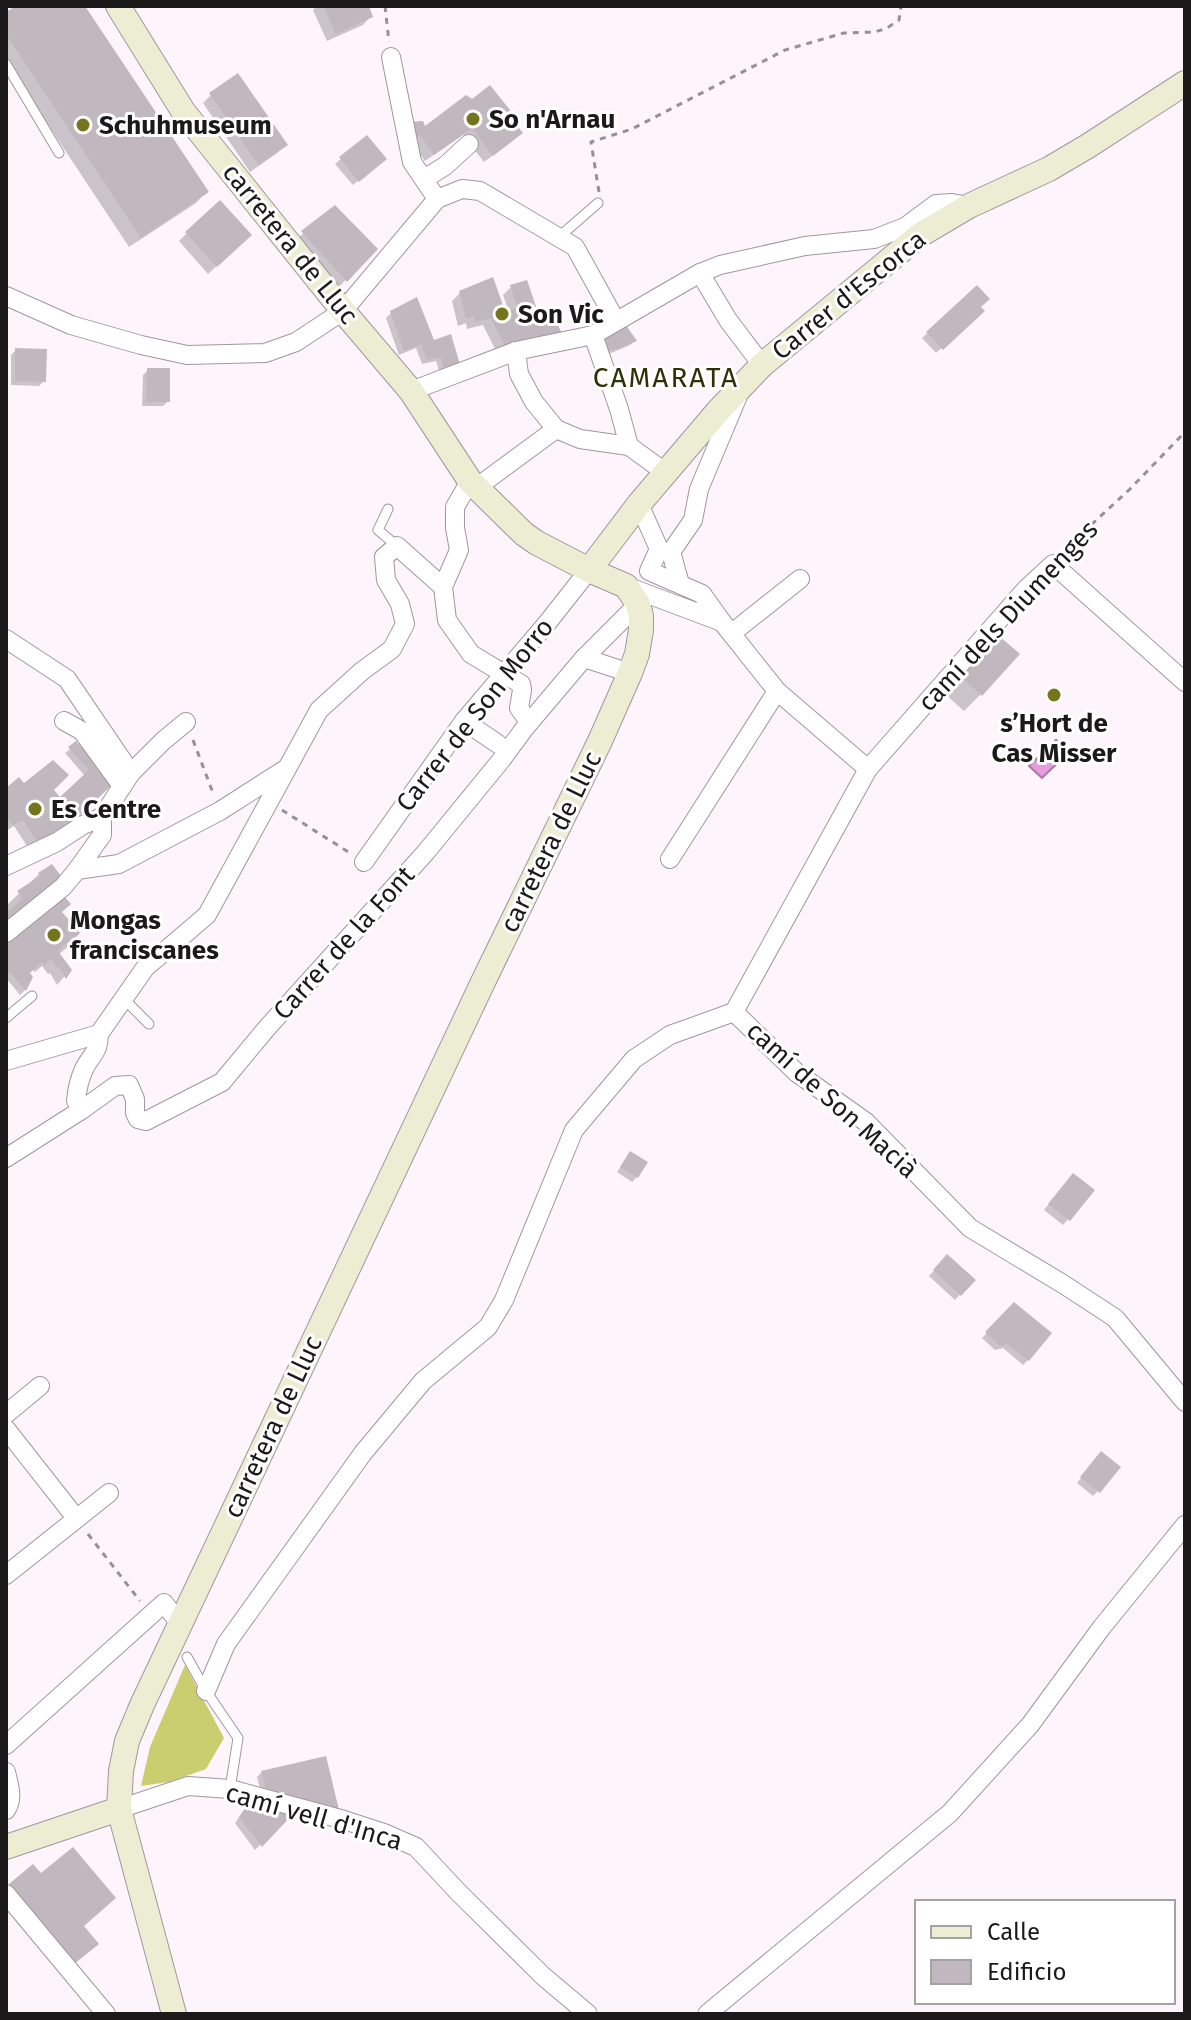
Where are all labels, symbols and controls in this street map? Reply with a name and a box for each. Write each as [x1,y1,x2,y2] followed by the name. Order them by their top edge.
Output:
[489,104,615,135] place label: So n'Arnau
[99,110,272,141] place label: Schuhmuseum
[464,110,482,128] marker: So n'Arnau
[74,116,92,134] marker: Schuhmuseum
[216,157,364,331] street label: carretera de Lluc
[766,224,932,366] street label: Carrer d'Escorca
[518,299,604,330] place label: Son Vic
[493,305,511,323] marker: Son Vic
[593,361,739,394] district label: CAMARATA
[912,514,1104,718] street label: camí dels Diumenges
[390,612,560,818] street label: Carrer de Son Morro
[1045,686,1063,704] marker: s’Hort de Cas Misser
[992,708,1117,769] place label: s’Hort de Cas Misser
[494,746,608,938] street label: carretera de Lluc
[51,794,161,825] place label: Es Centre
[26,800,44,818] marker: Es Centre
[267,859,421,1026] street label: Carrer de la Font
[70,905,219,966] place label: Mongas franciscanes
[45,926,63,944] marker: Mongas franciscanes
[740,1015,924,1185] street label: camí de Son Macià
[217,1331,329,1523] street label: carretera de Lluc
[222,1777,406,1857] street label: camí vell d'Inca
[915,1900,1175,2004] legend
[987,1918,1040,1946] text: Calle
[987,1958,1067,1986] text: Edificio

